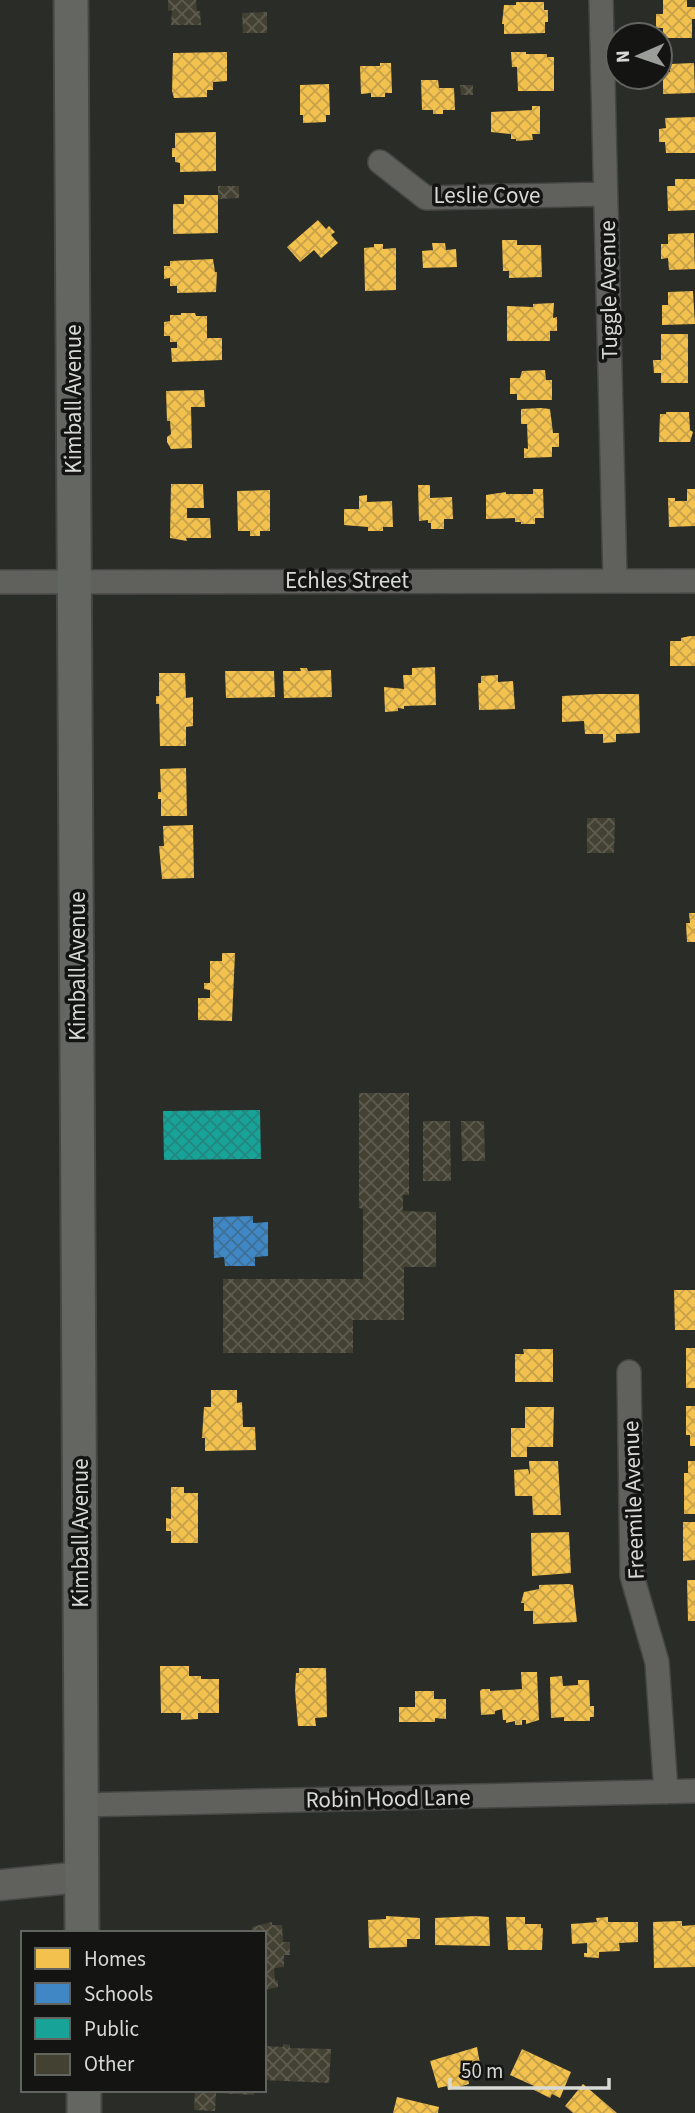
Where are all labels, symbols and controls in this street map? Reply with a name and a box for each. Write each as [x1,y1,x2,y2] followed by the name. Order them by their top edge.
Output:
[604,21,674,91] north arrow
[610,50,637,63] text: N
[433,179,541,212] street label: Leslie Cove
[591,220,626,360] street label: Tuggle Avenue
[57,324,90,474] street label: Kimball Avenue
[285,564,409,597] street label: Echles Street
[61,891,94,1041] street label: Kimball Avenue
[614,1420,653,1580] street label: Freemile Avenue
[64,1458,97,1608] street label: Kimball Avenue
[305,1781,471,1816] street label: Robin Hood Lane
[21,1931,266,2092] legend
[84,1944,146,1974] text: Homes
[84,1979,153,2009] text: Schools
[84,2014,139,2044] text: Public
[450,2046,609,2090] scale bar
[84,2049,135,2079] text: Other
[461,2056,503,2086] text: 50 m

